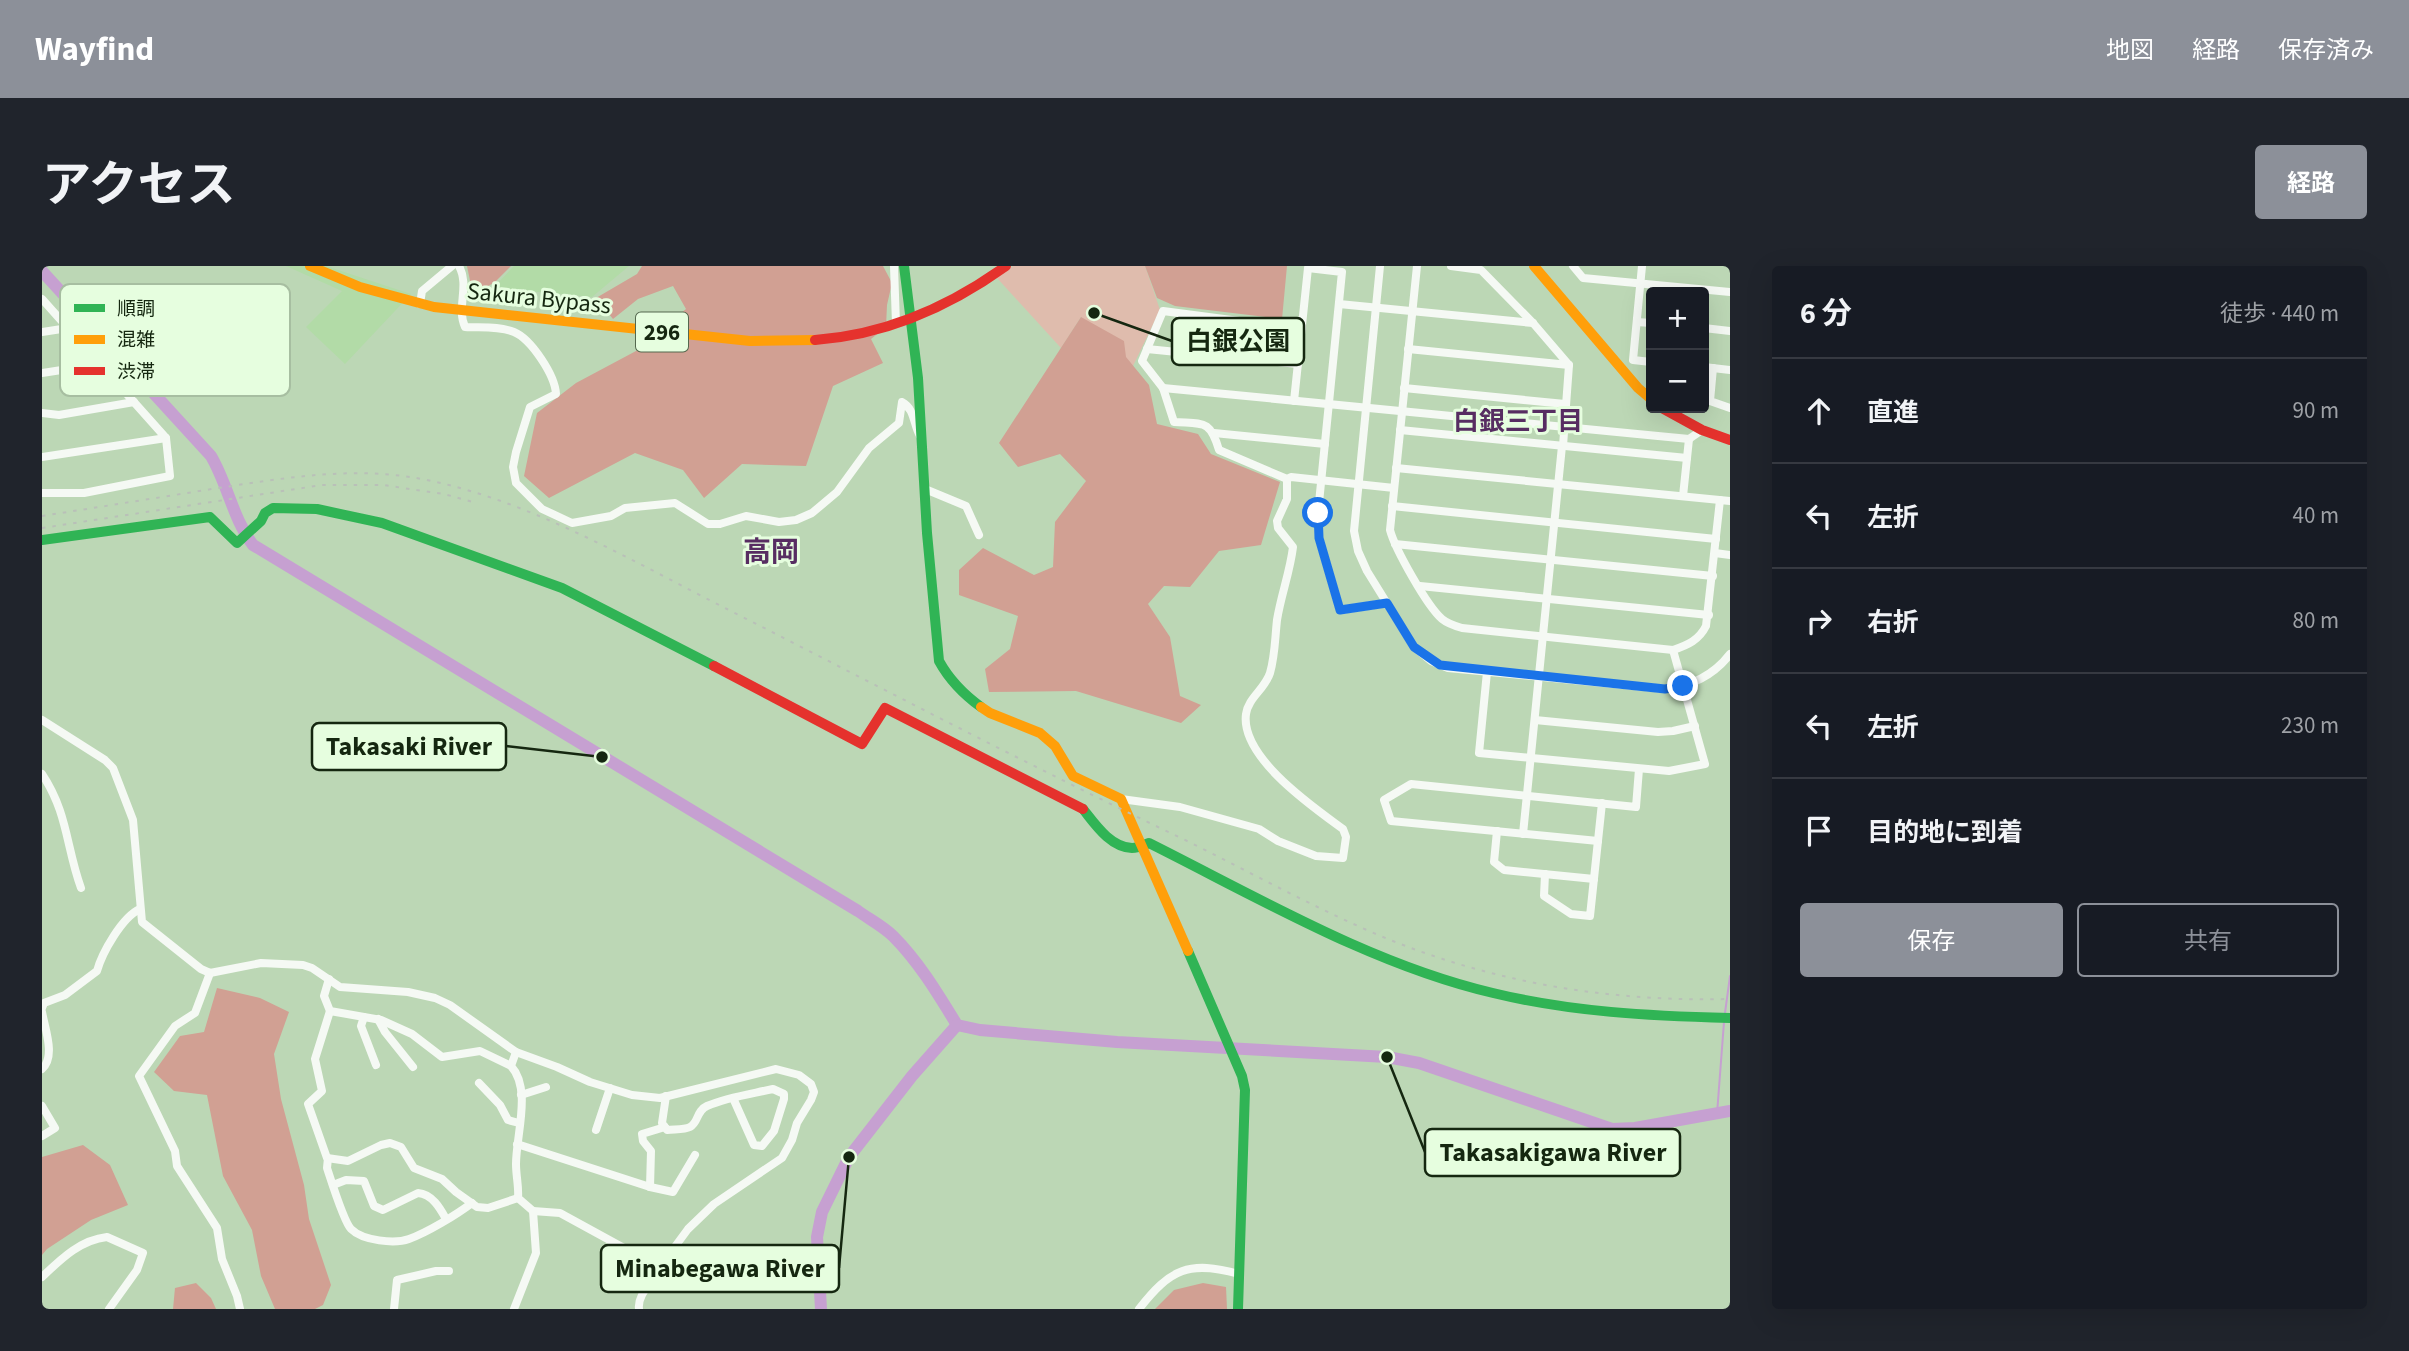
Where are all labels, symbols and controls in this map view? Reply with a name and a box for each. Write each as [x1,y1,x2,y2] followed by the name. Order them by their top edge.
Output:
[35,26,154,73] text: Wayfind
[2106,33,2154,68] text: 地図
[2192,33,2240,68] text: 経路
[2278,33,2374,68] text: 保存済み
[2255,145,2367,219] button: 経路
[42,151,236,221] text: アクセス
[465,274,613,323] street label: Sakura Bypass
[60,284,290,396] legend
[1646,287,1709,413] map controls
[1646,287,1709,350] button: +
[1800,292,1852,335] text: 6 分
[117,296,155,323] text: 順調
[2220,297,2339,330] text: 徒歩 · 440 m
[636,312,688,352] road number: 296
[1172,318,1304,365] callout: 白銀公園
[1186,323,1290,360] text: 白銀公園
[117,327,155,354] text: 混雑
[1646,350,1709,413] button: −
[117,359,155,386] text: 渋滞
[1800,392,1838,430] icon: ahead
[1867,394,1919,431] text: 直進
[2292,394,2339,427] text: 90 m
[1453,403,1583,440] district label: 白銀三丁目
[1302,497,1333,528] route start
[1800,497,1838,535] icon: left
[1867,499,1919,536] text: 左折
[2292,499,2339,532] text: 40 m
[743,532,799,572] district label: 高岡
[1800,602,1838,640] icon: right
[1867,604,1919,641] text: 右折
[2292,604,2339,637] text: 80 m
[1667,670,1698,701] route end
[1800,707,1838,745] icon: left
[1867,709,1919,746] text: 左折
[2281,709,2339,742] text: 230 m
[312,723,506,770] callout: Takasaki River
[326,728,493,765] text: Takasaki River
[1800,812,1838,850] icon: arrive
[1867,814,2023,851] text: 目的地に到着
[1800,903,2063,977] button: 保存
[2077,903,2339,977] button: 共有
[1425,1129,1680,1176] callout: Takasakigawa River
[1439,1134,1667,1171] text: Takasakigawa River
[601,1245,839,1292] callout: Minabegawa River
[615,1250,826,1287] text: Minabegawa River

